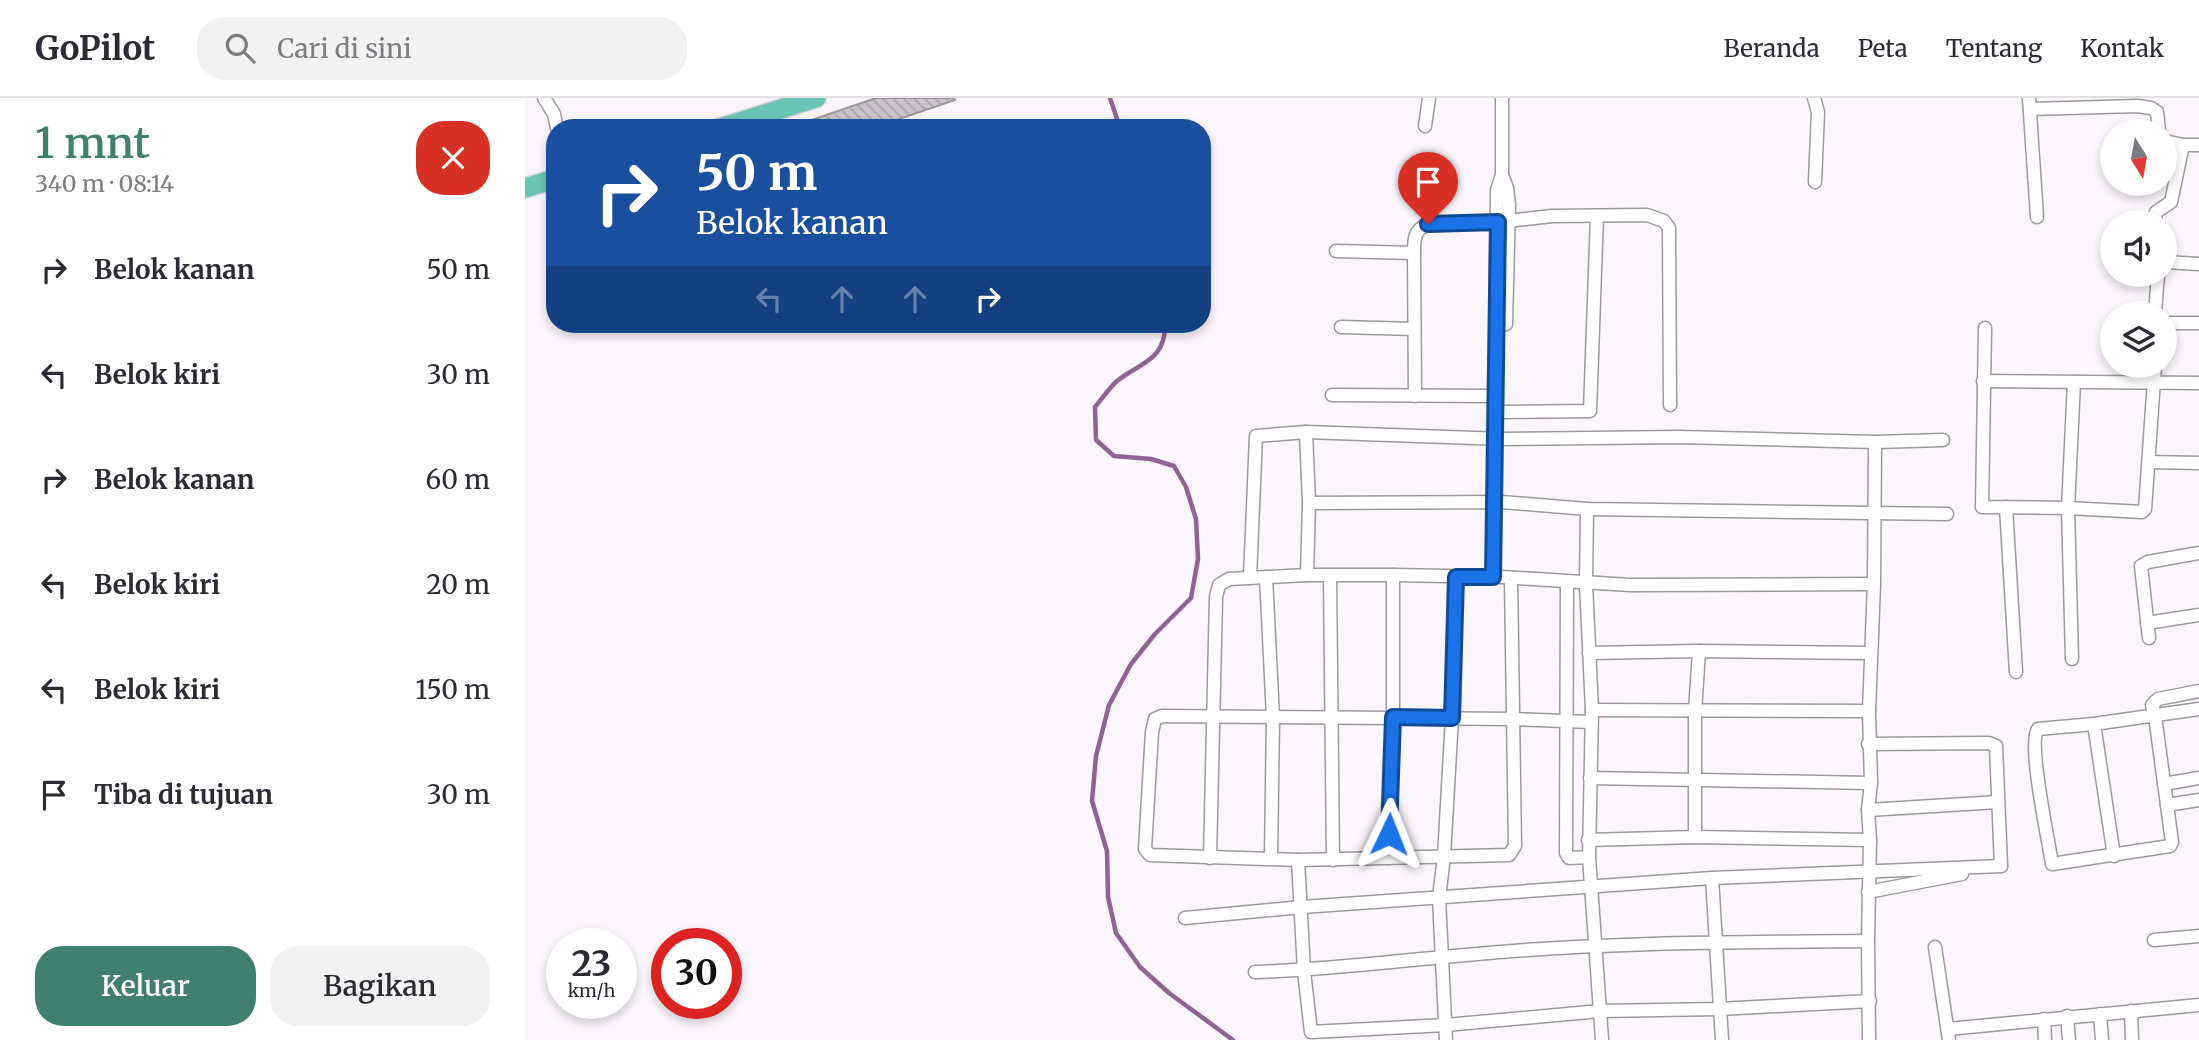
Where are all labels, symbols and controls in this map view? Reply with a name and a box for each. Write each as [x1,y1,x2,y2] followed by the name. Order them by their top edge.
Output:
[197,17,687,80] search box
[35,28,155,69] text: GoPilot
[221,29,259,67] icon: search
[277,32,412,65] text: Cari di sini
[1724,33,1820,64] text: Beranda
[1858,33,1908,64] text: Peta
[1946,33,2042,64] text: Tentang
[2080,33,2164,64] text: Kontak
[35,117,150,169] text: 1 mnt
[2100,119,2177,196] north arrow
[2100,119,2177,378] map controls
[416,121,490,195] button: close
[696,142,817,203] text: 50 m
[581,147,672,238] icon: right
[1398,152,1458,224] pin
[1409,163,1447,201] icon: arrive
[35,169,174,198] text: 340 m · 08:14
[696,203,888,243] text: Belok kanan
[2100,210,2177,287] button: sound
[35,251,73,289] icon: right
[94,253,254,286] text: Belok kanan
[426,253,490,286] text: 50 m
[750,280,788,318] icon: left
[823,280,861,318] icon: ahead
[896,280,934,318] icon: ahead
[969,280,1007,318] icon: right
[2100,301,2177,378] button: layers
[35,356,73,394] icon: left
[94,358,220,391] text: Belok kiri
[427,358,490,391] text: 30 m
[35,461,73,499] icon: right
[94,463,254,496] text: Belok kanan
[426,463,490,496] text: 60 m
[35,566,73,604] icon: left
[94,568,220,601] text: Belok kiri
[426,568,490,601] text: 20 m
[35,671,73,709] icon: left
[94,673,220,706] text: Belok kiri
[416,673,490,706] text: 150 m
[35,776,73,814] icon: arrive
[94,778,273,811] text: Tiba di tujuan
[427,778,490,811] text: 30 m
[1352,797,1426,871] position arrow
[651,928,742,1019] speed limit sign: 30
[572,942,611,986] text: 23
[35,946,256,1026] button: Keluar
[270,946,490,1026] button: Bagikan
[568,979,615,1002] text: km/h

